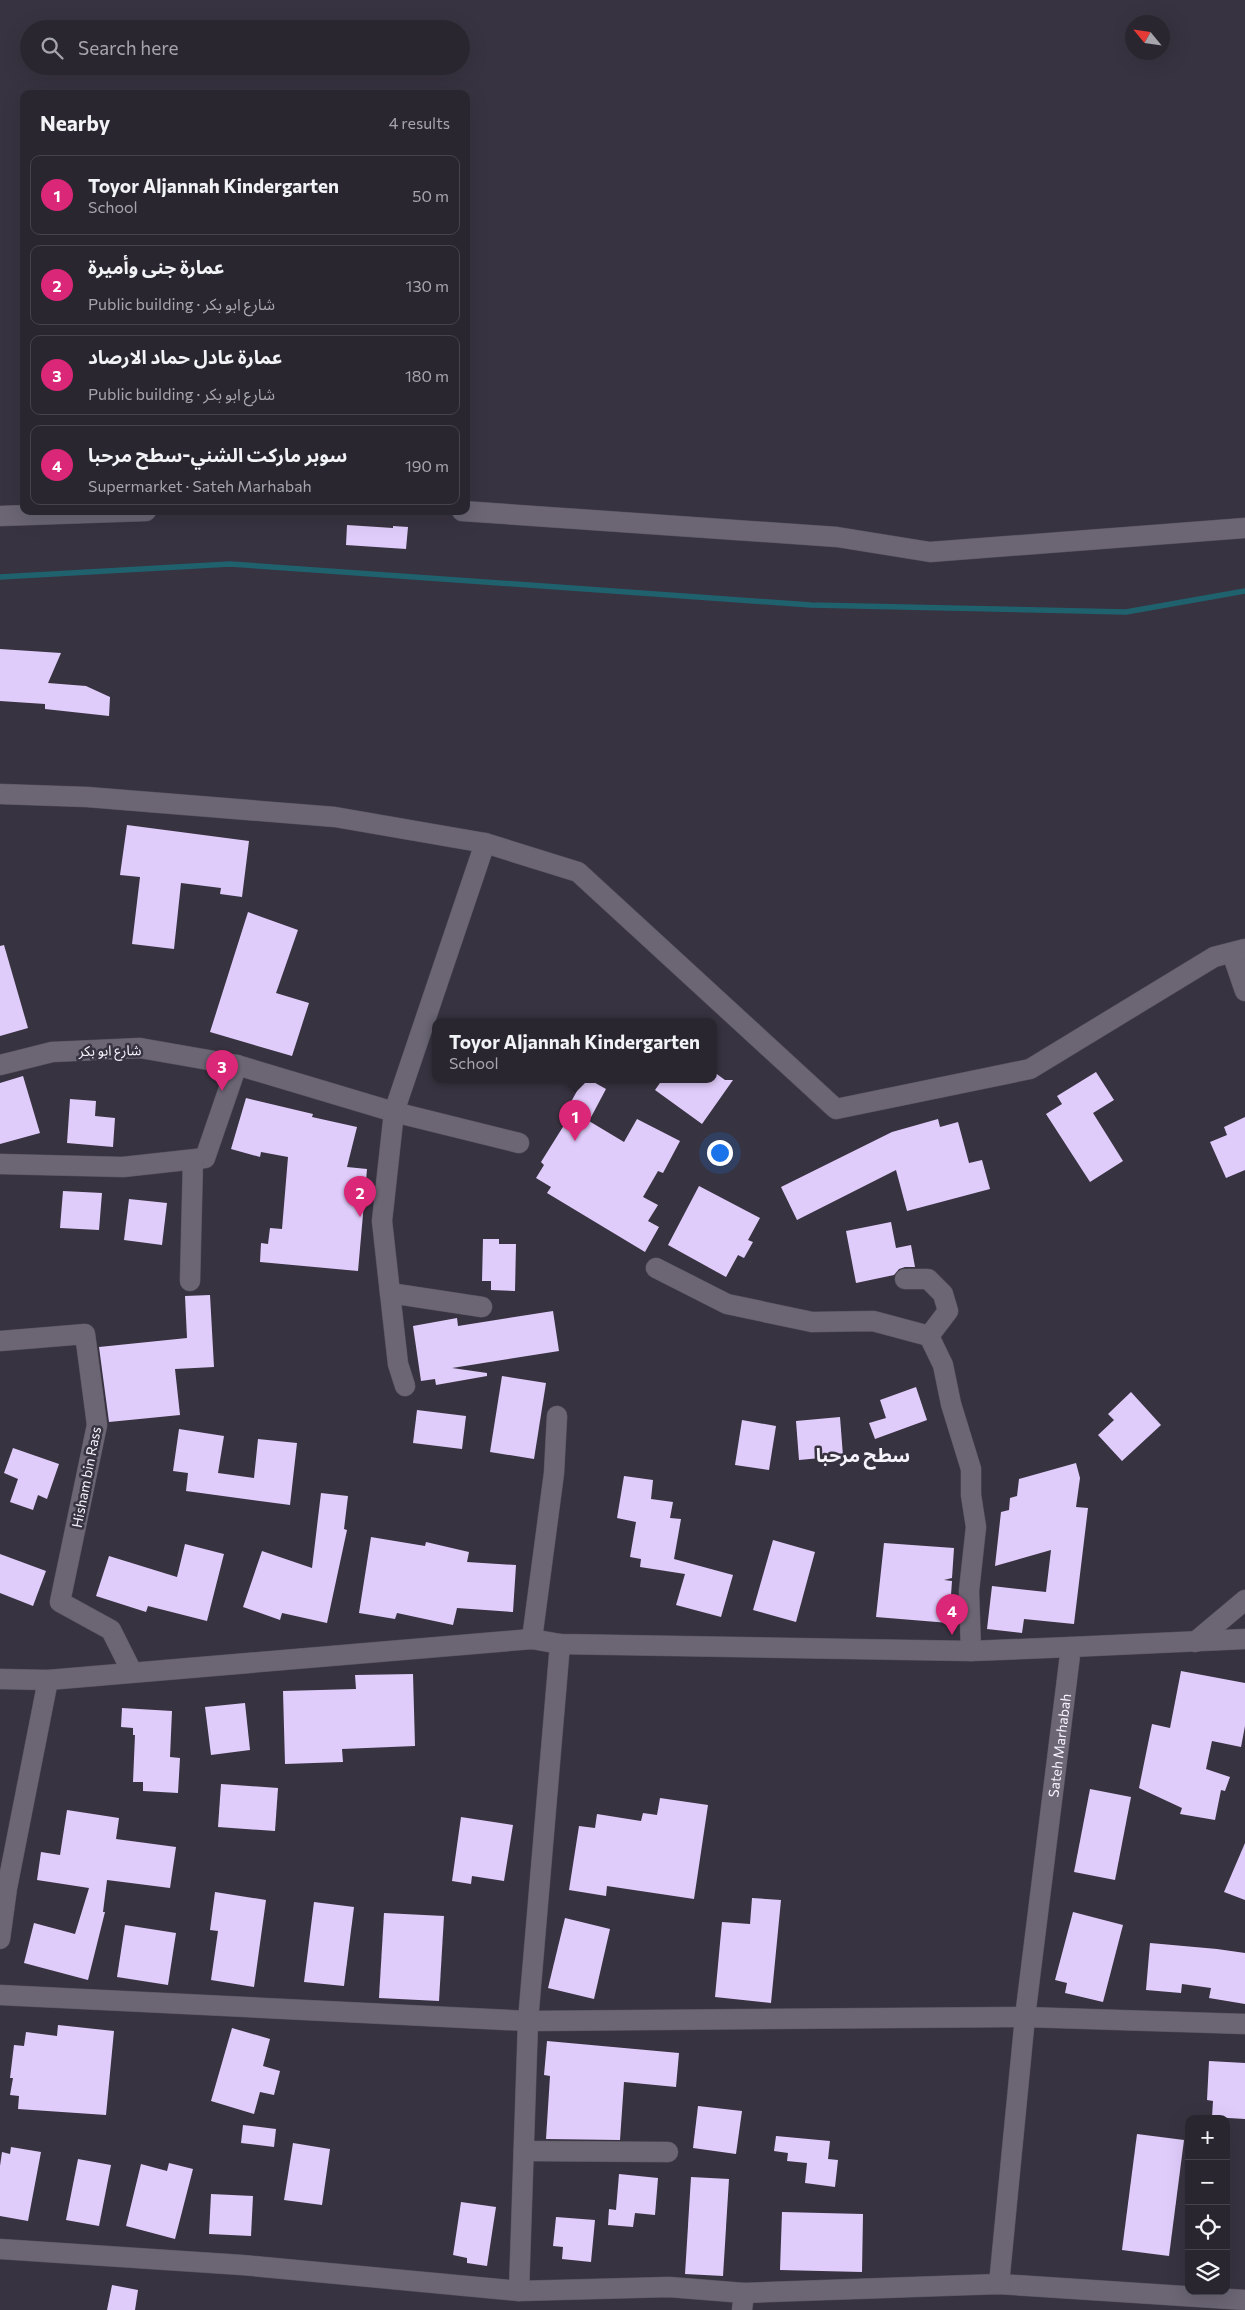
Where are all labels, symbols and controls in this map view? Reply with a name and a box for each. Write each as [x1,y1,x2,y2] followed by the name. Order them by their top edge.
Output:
[1125,15,1170,60] north arrow
[20,20,470,75] search box
[38,34,66,62] icon: search
[78,36,178,59] text: Search here
[40,110,110,135] text: Nearby
[389,113,450,132] text: 4 results
[88,174,339,197] text: Toyor Aljannah Kindergarten
[53,186,61,205] text: 1
[412,186,449,205] text: 50 m
[88,197,138,216] text: School
[88,255,224,278] text: عمارة جنى وأميرة
[52,276,62,295] text: 2
[406,276,449,295] text: 130 m
[88,294,275,313] text: Public building · شارع ابو بكر
[88,345,282,368] text: عمارة عادل حماد الارصاد
[52,366,62,385] text: 3
[405,366,449,385] text: 180 m
[88,384,275,403] text: Public building · شارع ابو بكر
[88,443,347,466] text: سوبر ماركت الشني-سطح مرحبا
[52,456,62,475] text: 4
[405,456,449,475] text: 190 m
[88,476,312,495] text: Supermarket · Sateh Marhabah
[432,1018,717,1083] popup
[449,1030,700,1053] text: Toyor Aljannah Kindergarten
[77,1041,142,1062] street label: شارع ابو بكر
[206,1050,238,1091] pin: 3
[449,1053,499,1072] text: School
[559,1100,591,1141] pin: 1
[707,1140,733,1166] your location
[344,1176,376,1217] pin: 2
[68,1425,104,1529] street label: Hisham bin Rass
[816,1443,910,1470] district label: سطح مرحبا
[936,1594,968,1635] pin: 4
[1044,1692,1074,1798] street label: Sateh Marhabah
[1185,2115,1230,2295] map controls
[1185,2115,1230,2160] button: +
[1185,2160,1230,2205] button: −
[1185,2205,1230,2250] button: locate
[1185,2250,1230,2295] button: layers

